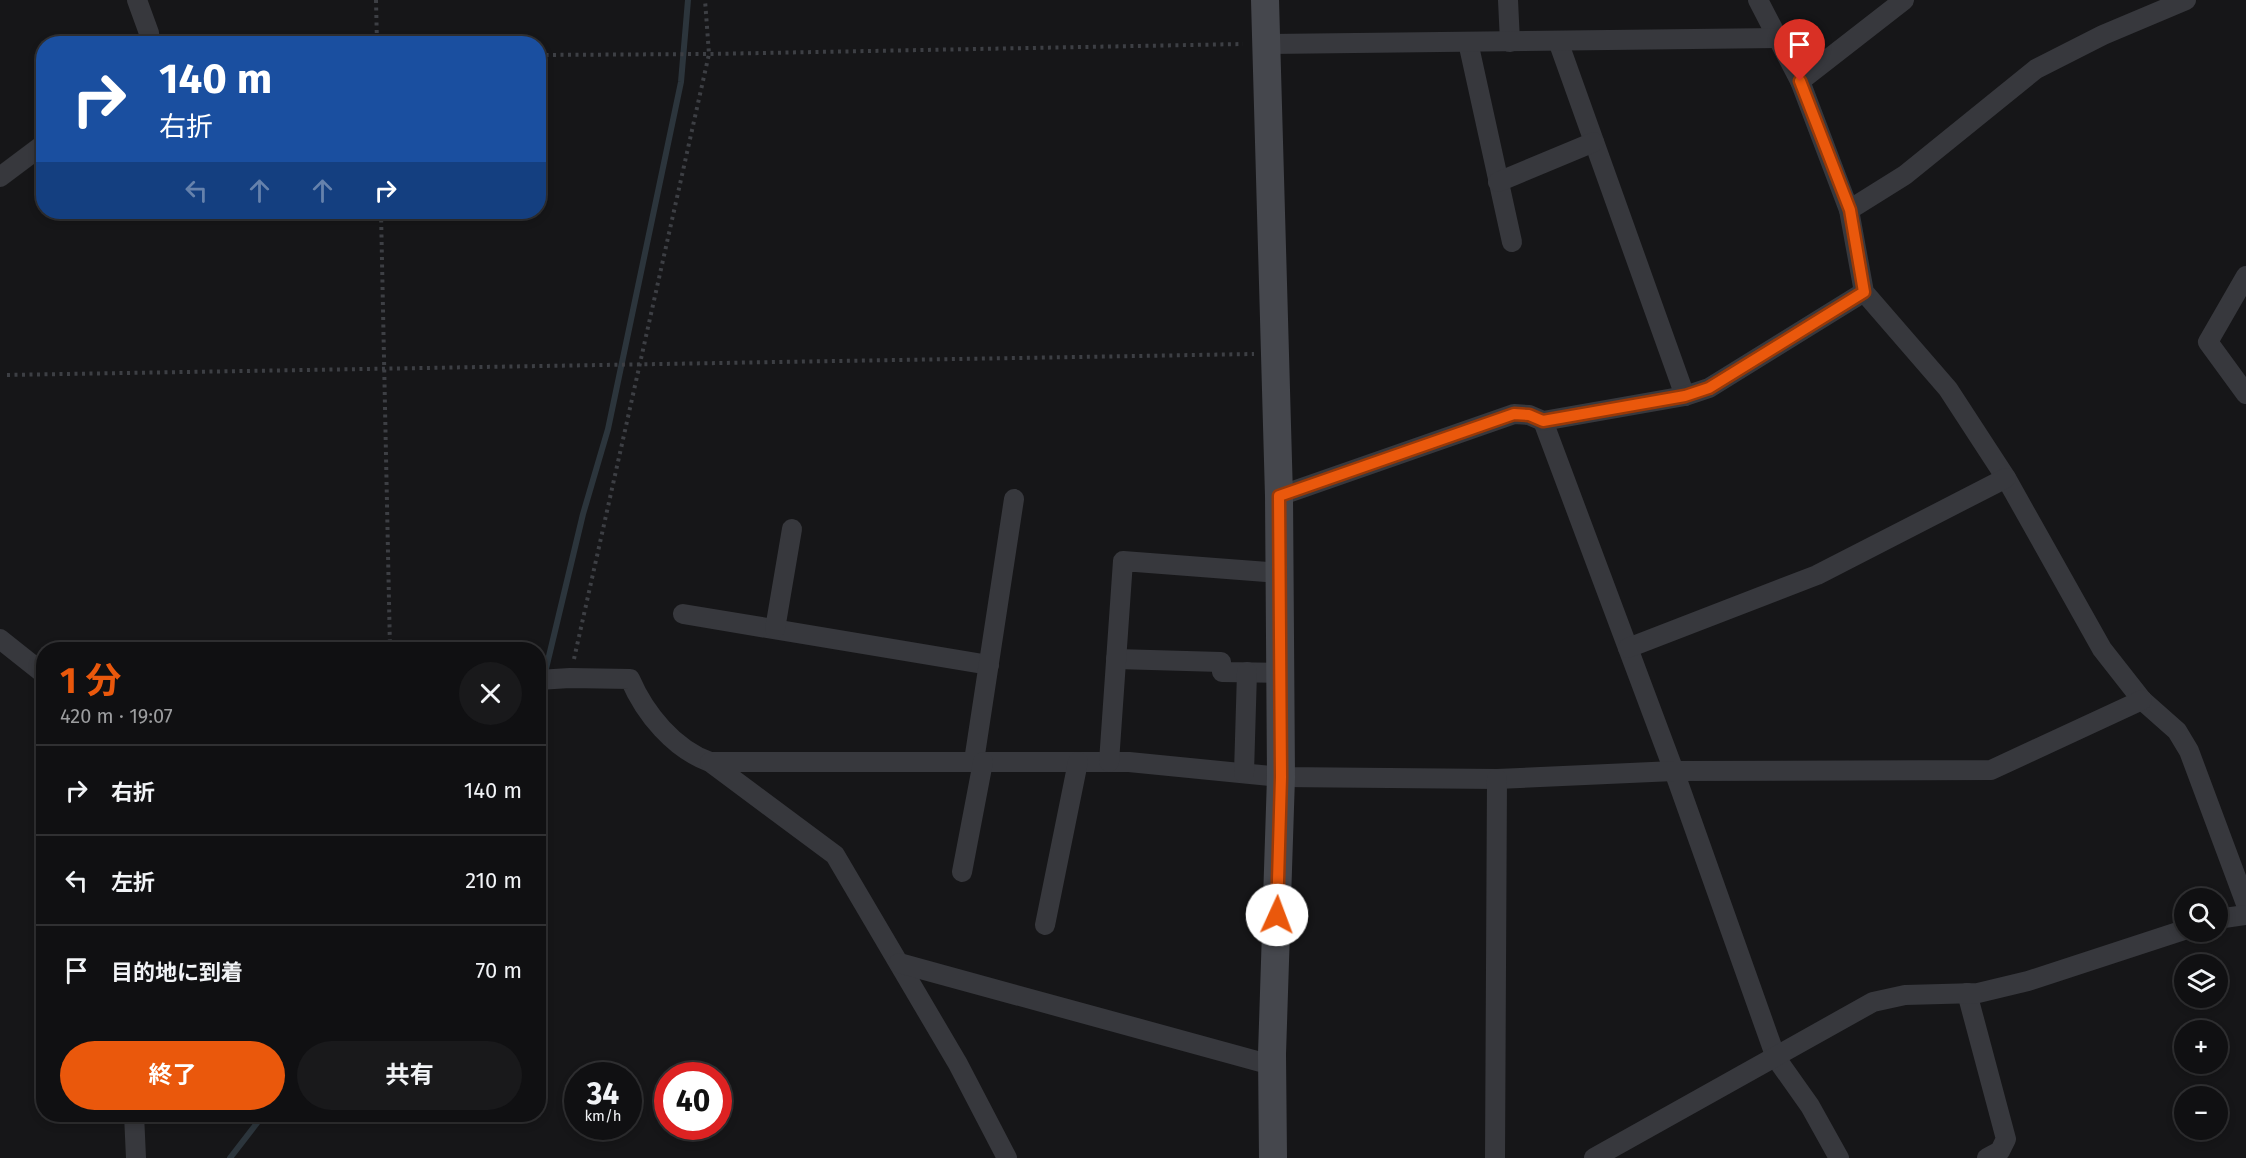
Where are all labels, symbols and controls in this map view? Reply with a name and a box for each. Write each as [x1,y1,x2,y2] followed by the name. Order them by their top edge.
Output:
[1774,19,1825,81] pin
[1783,28,1816,61] icon: arrive
[159,54,272,104] text: 140 m
[60,60,138,138] icon: right
[159,111,213,143] text: 右折
[180,174,213,207] icon: left
[243,174,276,207] icon: ahead
[306,174,339,207] icon: ahead
[369,174,402,207] icon: right
[60,659,121,703] text: 1 分
[459,662,522,725] button: close
[60,704,173,728] text: 420 m · 19:07
[60,774,93,807] icon: right
[464,777,522,804] text: 140 m
[111,779,155,806] text: 右折
[60,864,93,897] icon: left
[465,867,522,894] text: 210 m
[111,869,155,896] text: 左折
[1245,883,1309,947] position arrow
[2174,888,2228,1140] map controls
[2174,888,2228,942] button: search
[60,954,93,987] icon: arrive
[2174,954,2228,1008] button: layers
[476,957,522,984] text: 70 m
[111,959,243,986] text: 目的地に到着
[2174,1020,2228,1074] button: +
[60,1041,285,1110] button: 終了
[297,1041,522,1110] button: 共有
[654,1062,732,1140] speed limit sign: 40
[587,1076,619,1112] text: 34
[2174,1086,2228,1140] button: −
[584,1107,622,1125] text: km/h

